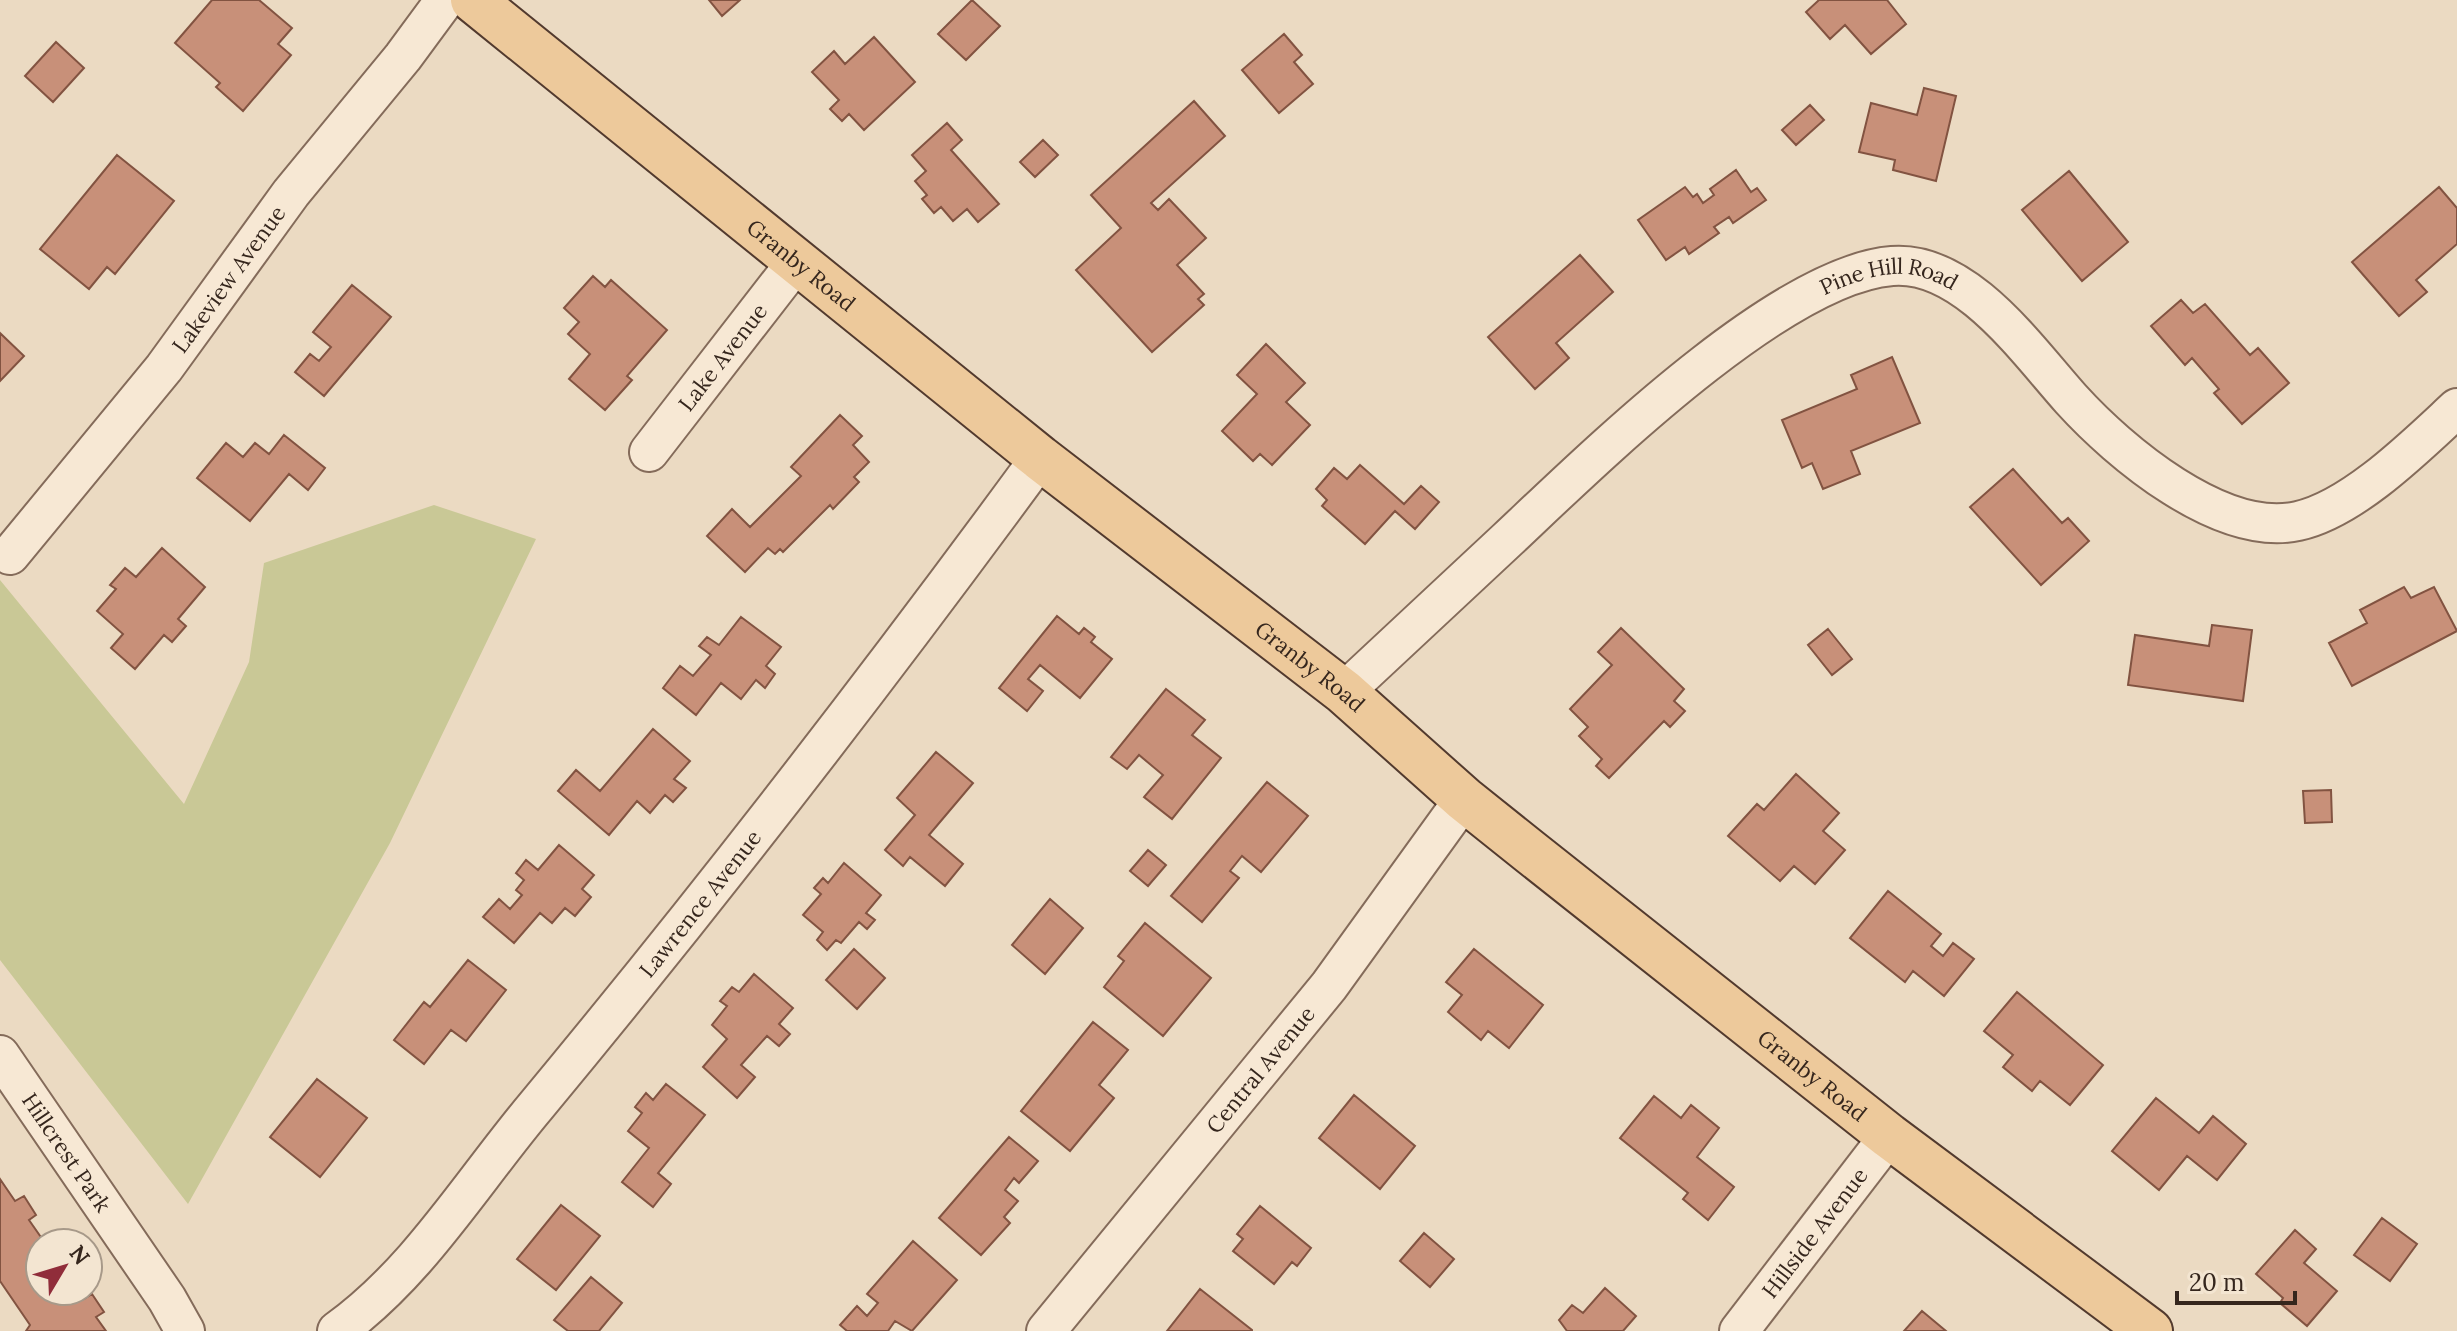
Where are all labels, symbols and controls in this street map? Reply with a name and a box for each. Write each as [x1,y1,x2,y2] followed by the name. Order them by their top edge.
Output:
[166,200,291,358] street label: Lakeview Avenue
[741,213,861,318] street label: Granby Road
[1815,252,1963,301] street label: Pine Hill Road
[672,298,773,417] street label: Lake Avenue
[1249,615,1371,718] street label: Granby Road
[633,824,767,983] street label: Lawrence Avenue
[1200,1000,1321,1139] street label: Central Avenue
[1752,1023,1873,1127] street label: Granby Road
[16,1087,117,1218] street label: Hillcrest Park
[1756,1162,1874,1304] street label: Hillside Avenue
[24,1227,104,1307] north arrow
[63,1239,96,1270] text: N
[2177,1255,2295,1305] scale bar
[2189,1267,2245,1298] text: 20 m

